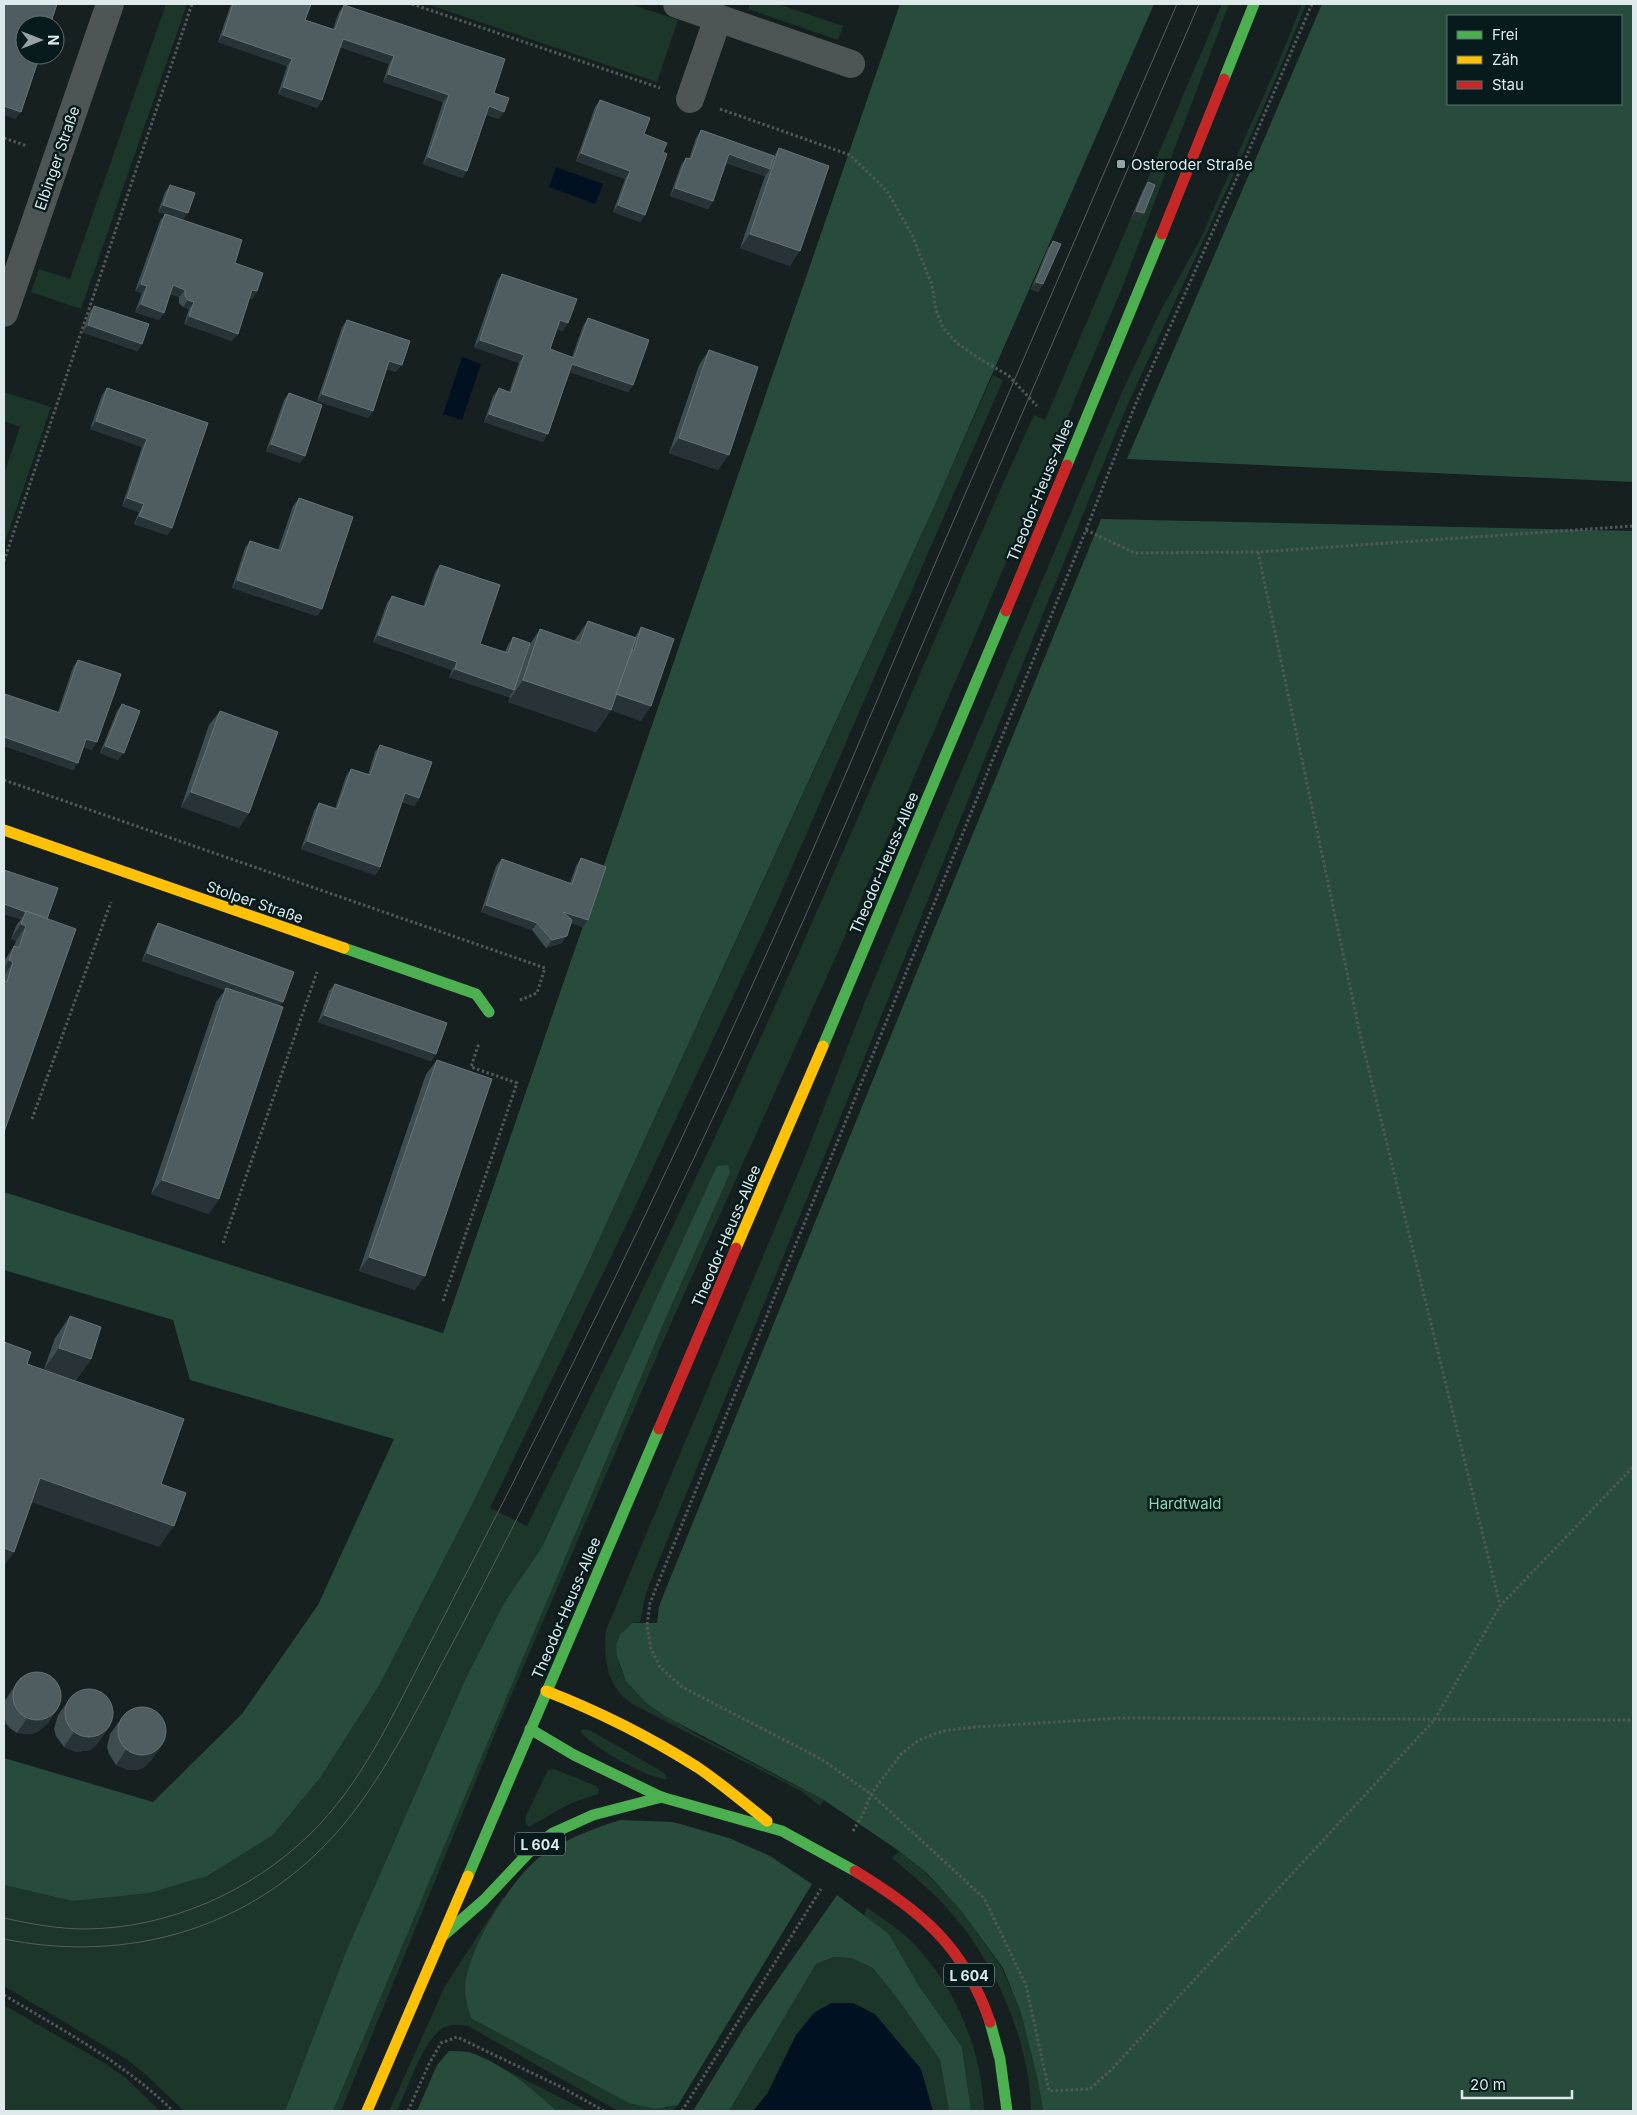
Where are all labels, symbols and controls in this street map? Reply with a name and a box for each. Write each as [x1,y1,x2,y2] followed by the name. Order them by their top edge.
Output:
[15,15,65,65] north arrow
[1447,15,1622,105] legend
[1492,25,1518,44] text: Frei
[45,35,62,45] text: N
[1492,50,1519,69] text: Zäh
[1492,75,1524,94] text: Stau
[30,104,84,212] street label: Elbinger Straße
[1131,155,1253,174] place label: Osteroder Straße
[1115,158,1127,170] marker: Osteroder Straße
[1003,416,1077,564] street label: Theodor-Heuss-Allee
[845,789,923,937] street label: Theodor-Heuss-Allee
[204,877,306,927] street label: Stolper Straße
[687,1162,765,1310] street label: Theodor-Heuss-Allee
[1148,1494,1222,1513] park label: Hardtwald
[527,1534,605,1682] street label: Theodor-Heuss-Allee
[515,1832,565,1856] road number: L 604
[944,1964,994,1986] road number: L 604
[1462,2068,1572,2100] scale bar
[1470,2075,1506,2094] text: 20 m

